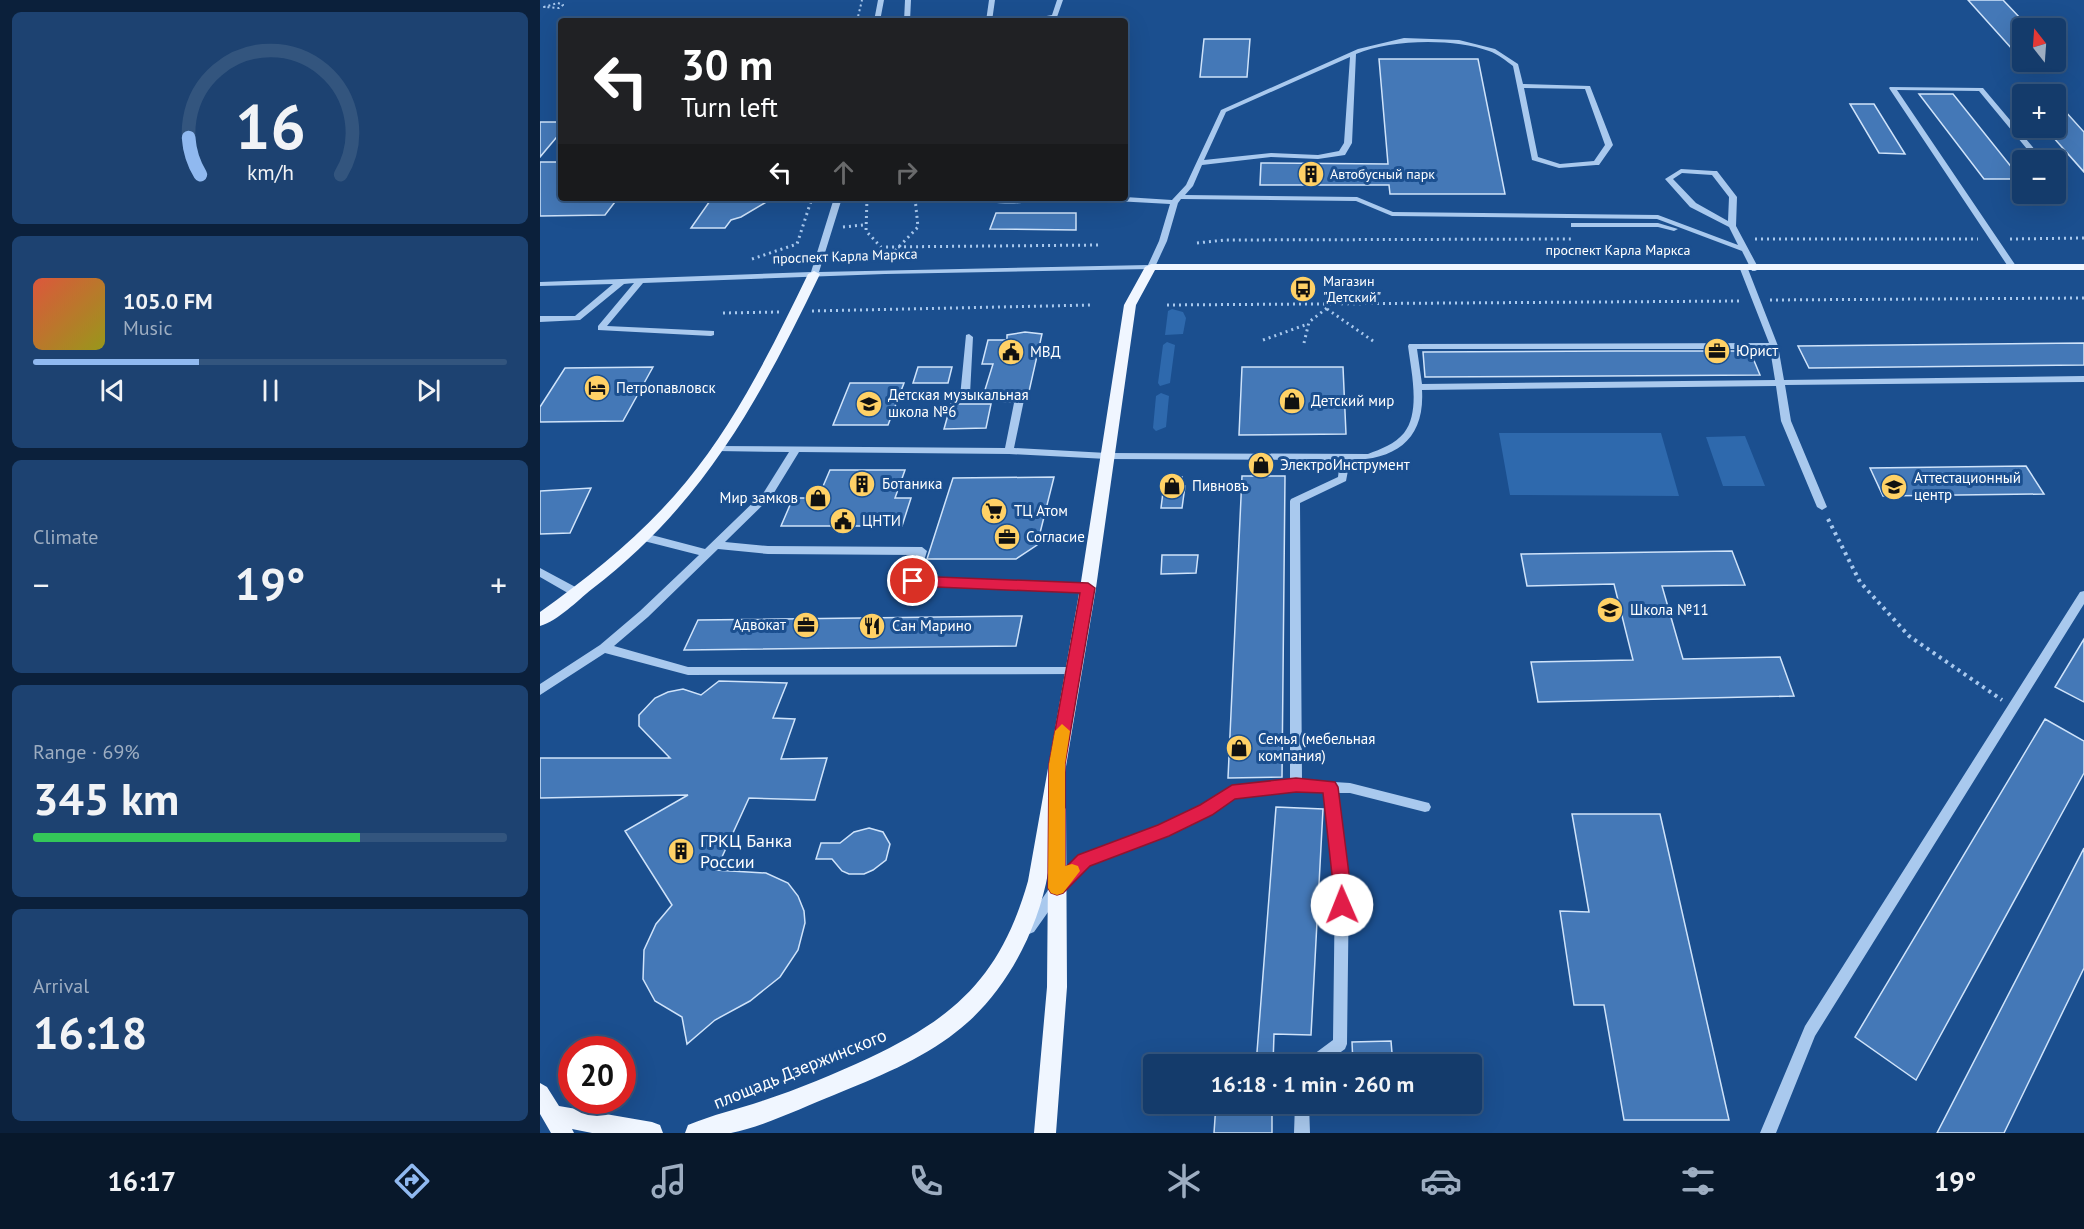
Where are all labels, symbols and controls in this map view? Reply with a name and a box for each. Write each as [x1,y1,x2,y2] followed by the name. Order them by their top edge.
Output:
[2012,18,2066,72] north arrow
[2012,18,2066,204] map controls
[681,37,773,92] text: 30 m
[582,42,660,120] icon: left
[2012,84,2066,138] button: +
[235,85,305,166] text: 16
[681,90,778,124] text: Turn left
[2012,150,2066,204] button: −
[764,156,797,189] icon: left
[827,156,860,189] icon: ahead
[890,156,923,189] icon: right
[246,158,293,186] text: km/h
[1296,159,1326,189] building icon: Автобусный парк
[1330,165,1435,183] place label: Автобусный парк
[1545,241,1691,259] street label: проспект Карла Маркса
[772,244,918,268] street label: проспект Карла Маркса
[1323,272,1381,306] place label: Магазин "Детский"
[1288,274,1318,304] bus stop icon: Магазин "Детский"
[123,287,213,315] text: 105.0 FM
[123,315,172,341] text: Music
[1702,336,1732,366] office icon: Юрист
[996,337,1026,367] public building icon: МВД
[1736,341,1778,360] place label: Юрист
[1030,342,1061,361] place label: МВД
[582,373,612,403] hotel icon: Петропавловск
[96,374,129,407] icon: previous
[254,374,287,407] icon: pause
[412,374,445,407] icon: next
[616,378,716,397] place label: Петропавловск
[888,385,1029,421] place label: Детская музыкальная школа №6
[1277,386,1307,416] shop icon: Детский мир
[854,389,884,419] school or university icon: Детская музыкальная школа №6
[1311,391,1394,410] place label: Детский мир
[1246,450,1276,480] shop icon: ЭлектроИнструмент
[1280,455,1410,474] place label: ЭлектроИнструмент
[1914,468,2021,504] place label: Аттестационный центр
[847,469,877,499] building icon: Ботаника
[1157,471,1187,501] shop icon: Пивновъ
[1879,472,1909,502] school or university icon: Аттестационный центр
[882,474,942,493] place label: Ботаника
[1192,476,1249,495] place label: Пивновъ
[803,483,833,513] shop icon: Мир замков
[720,488,798,507] place label: Мир замков
[979,496,1009,526] supermarket icon: ТЦ Атом
[1014,501,1068,520] place label: ТЦ Атом
[828,506,858,536] public building icon: ЦНТИ
[862,511,901,530] place label: ЦНТИ
[992,522,1022,552] office icon: Согласие
[33,524,99,550] text: Climate
[1026,527,1085,546] place label: Согласие
[235,554,305,612] text: 19°
[887,555,938,606] pin
[33,563,50,606] text: −
[490,563,507,606] text: +
[896,564,929,597] icon: arrive
[1595,595,1625,625] school or university icon: Школа №11
[1630,600,1709,619] place label: Школа №11
[791,610,821,640] office icon: Адвокат
[857,611,887,641] restaurant icon: Сан Марино
[733,615,786,634] place label: Адвокат
[892,616,972,635] place label: Сан Марино
[1258,729,1375,765] place label: Семья (мебельная компания)
[1224,733,1254,763] shop icon: Семья (мебельная компания)
[33,739,140,765] text: Range · 69%
[33,769,179,827] text: 345 km
[700,829,792,873] place label: ГРКЦ Банка России
[666,836,696,866] building icon: ГРКЦ Банка России
[1310,873,1374,937] position arrow
[33,973,89,999] text: Arrival
[33,1003,147,1061] text: 16:18
[710,1023,890,1114] street label: площадь Дзержинского
[558,1036,636,1114] speed limit sign: 20
[1211,1070,1414,1098] text: 16:18 · 1 min · 260 m
[391,1160,433,1202] icon: directions
[648,1160,690,1202] icon: music
[905,1160,947,1202] icon: phone
[1163,1160,1205,1202] icon: climate
[1420,1160,1462,1202] icon: car
[1677,1160,1719,1202] icon: filters
[108,1164,176,1198] text: 16:17
[1934,1164,1976,1198] text: 19°

